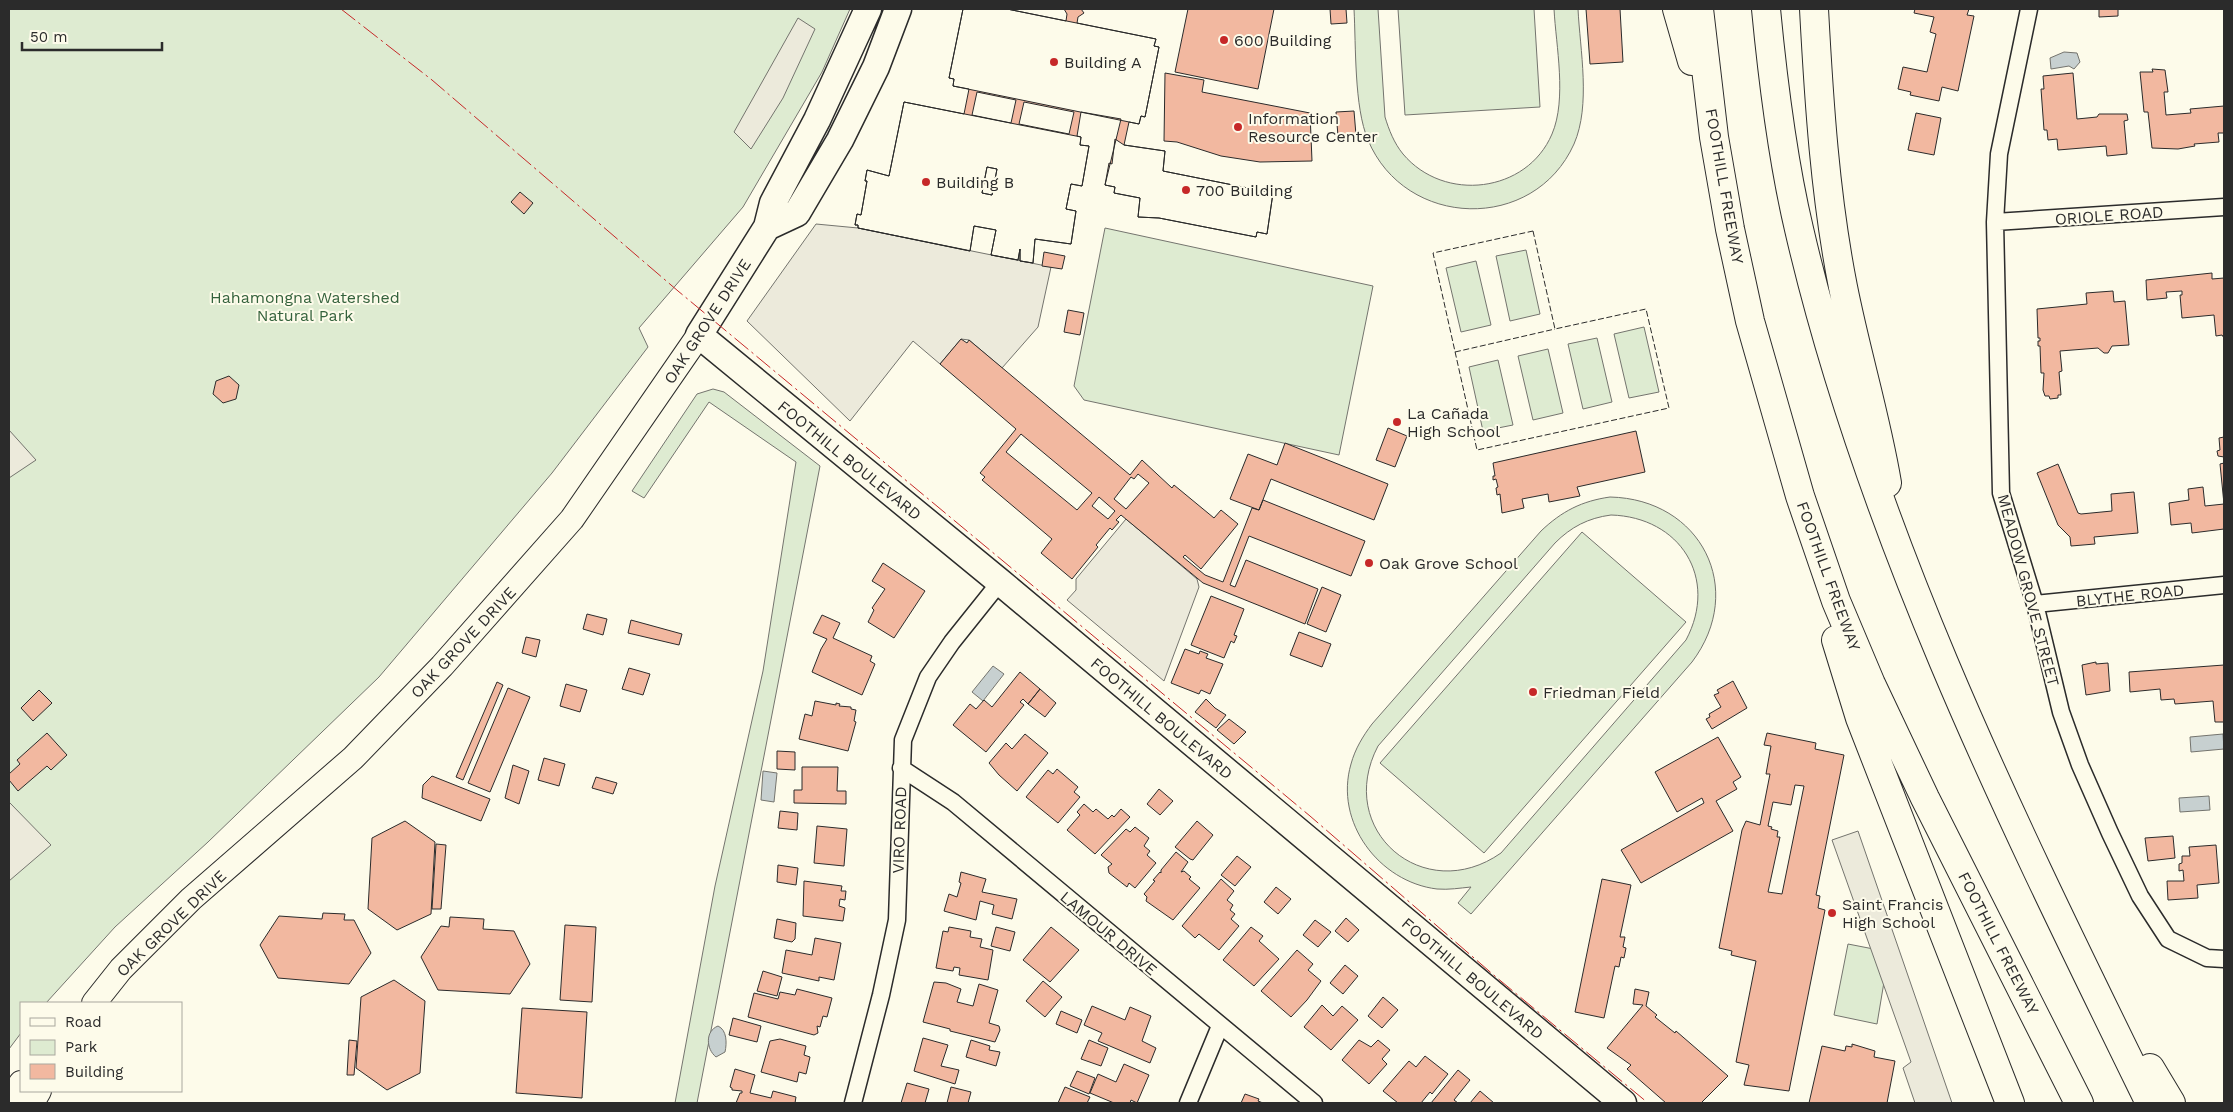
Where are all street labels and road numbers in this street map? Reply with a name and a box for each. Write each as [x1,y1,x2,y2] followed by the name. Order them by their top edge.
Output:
[1701,107,1748,265] street label: FOOTHILL FREEWAY
[2054,202,2164,229] street label: ORIOLE ROAD
[660,255,755,387] street label: OAK GROVE DRIVE
[774,397,925,524] street label: FOOTHILL BOULEVARD
[1994,492,2063,689] street label: MEADOW GROVE STREET
[1793,499,1864,654] street label: FOOTHILL FREEWAY
[2075,580,2185,611] street label: BLYTHE ROAD
[407,583,520,702] street label: OAK GROVE DRIVE
[1087,654,1236,783] street label: FOOTHILL BOULEVARD
[888,786,911,874] street label: VIRO ROAD
[112,866,230,981] street label: OAK GROVE DRIVE
[1954,869,2043,1018] street label: FOOTHILL FREEWAY
[1056,887,1161,979] street label: LAMOUR DRIVE
[1398,914,1547,1043] street label: FOOTHILL BOULEVARD

